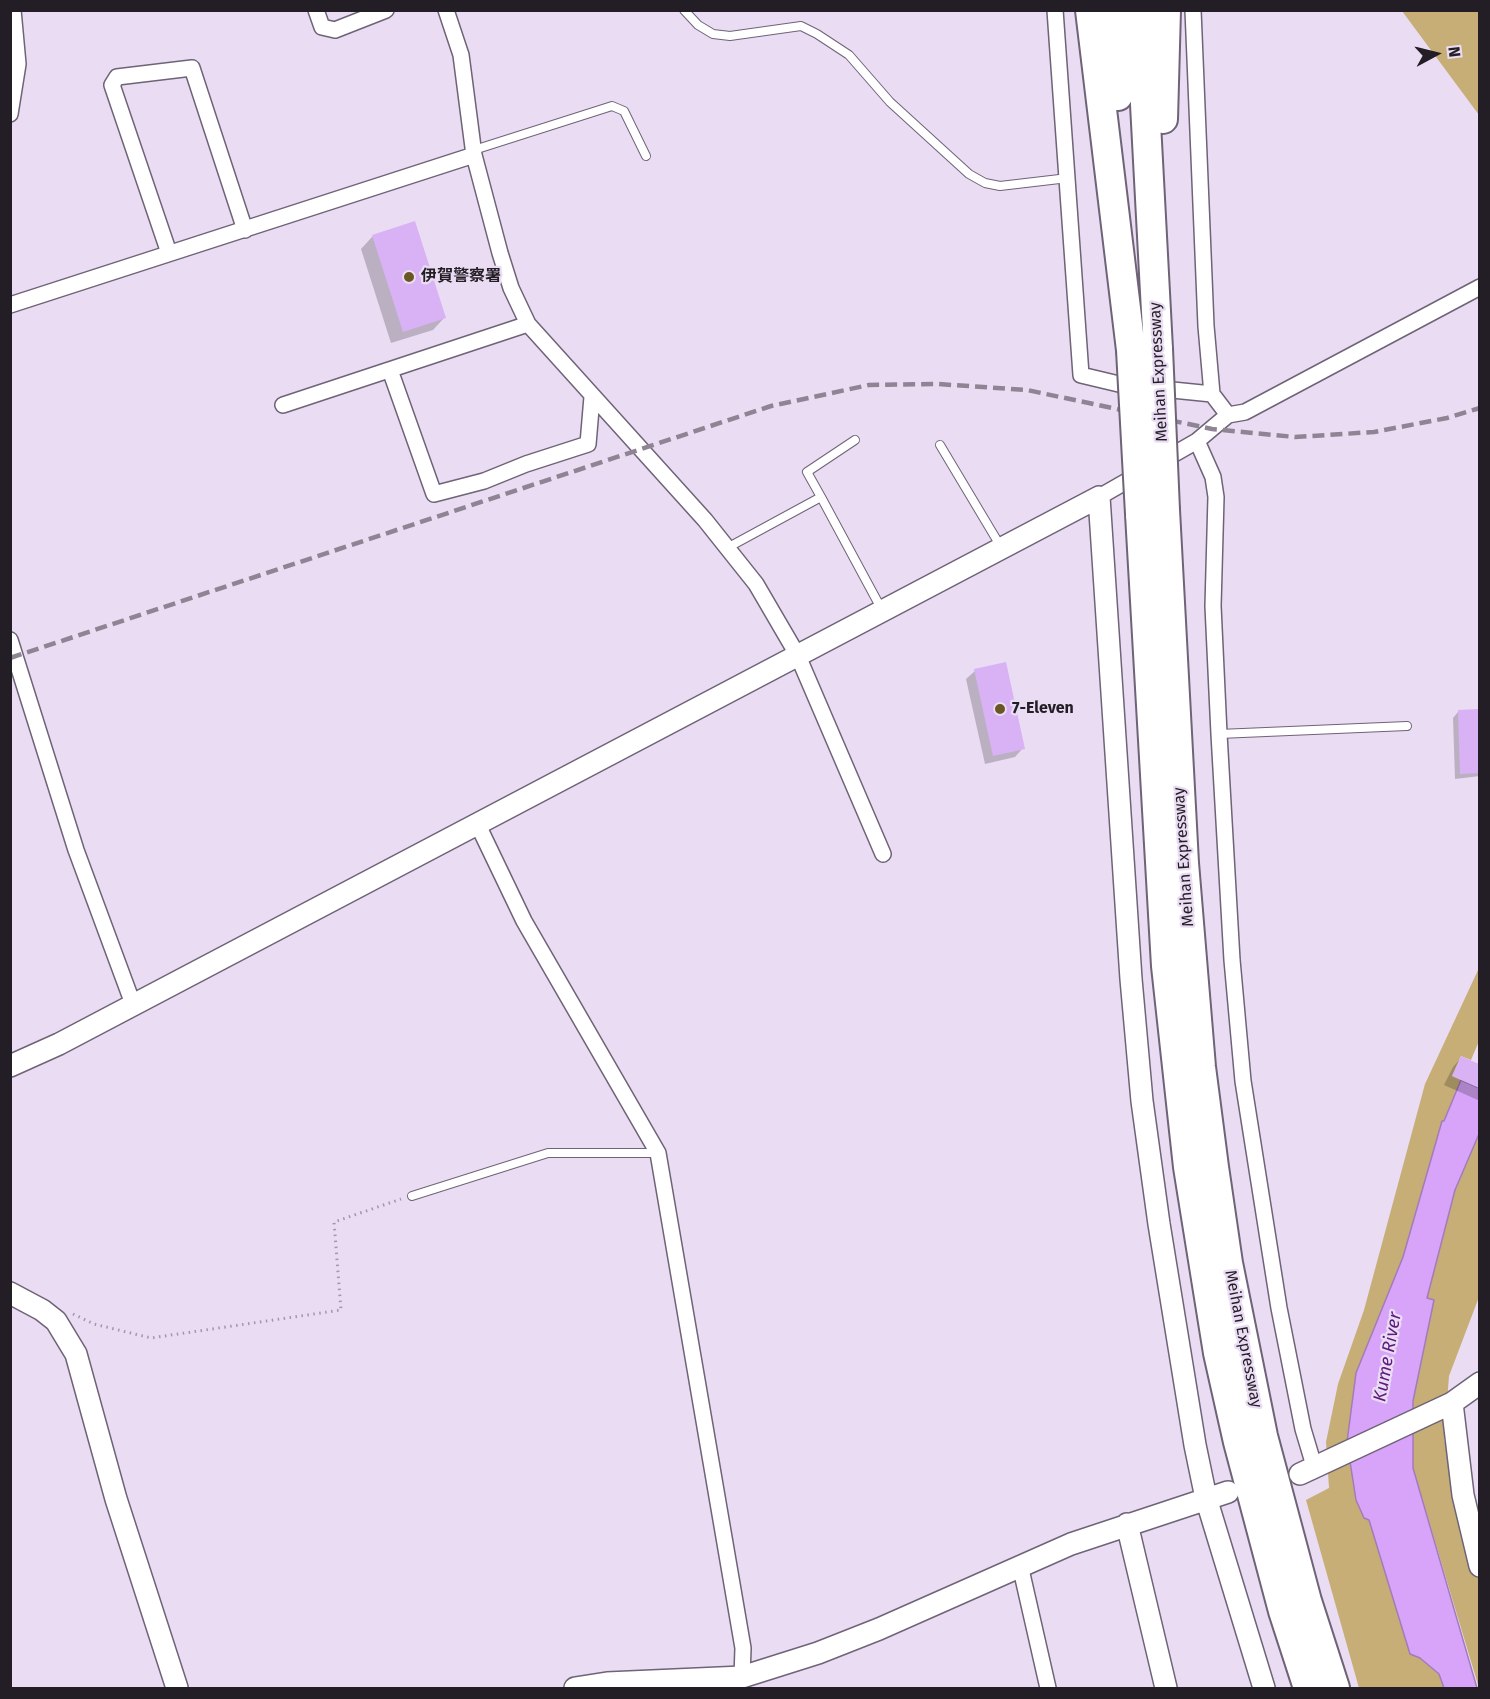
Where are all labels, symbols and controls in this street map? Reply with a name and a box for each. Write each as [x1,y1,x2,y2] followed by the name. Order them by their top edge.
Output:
[1406,24,1466,84] north arrow
[1444,45,1464,58] text: N
[421,267,501,287] place label: 伊賀警察署
[402,270,416,284] marker: 伊賀警察署
[1146,302,1172,442] street label: Meihan Expressway
[1012,699,1074,719] place label: 7-Eleven
[993,702,1007,716] marker: 7-Eleven
[1170,787,1198,927] street label: Meihan Expressway
[1220,1269,1266,1409] street label: Meihan Expressway
[1369,1311,1407,1403] water label: Kume River

